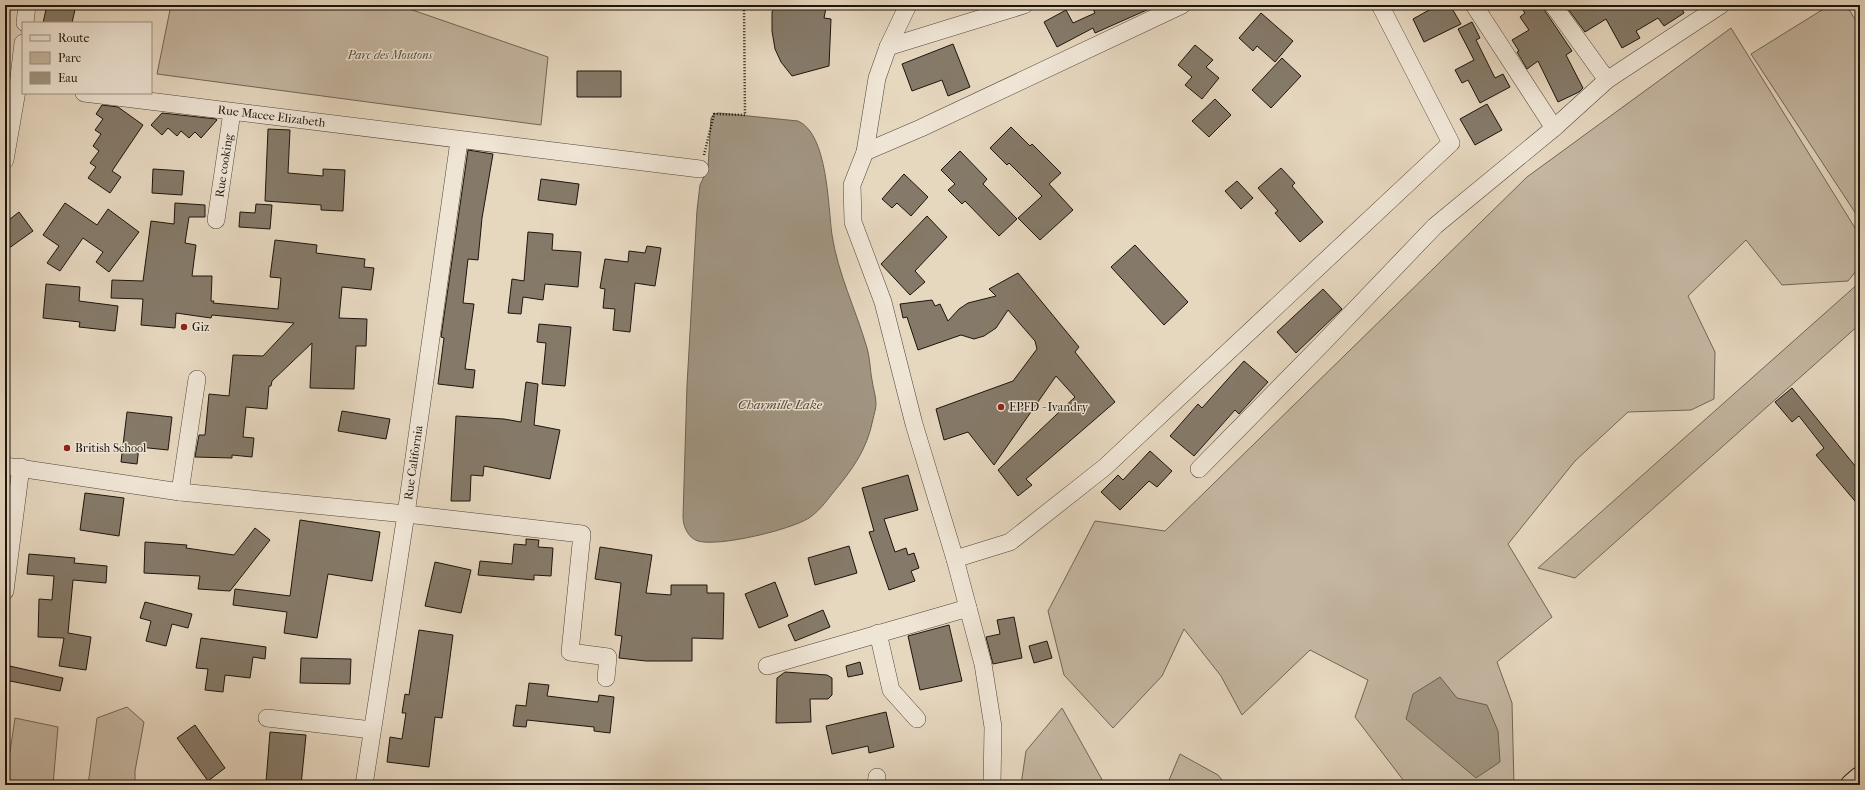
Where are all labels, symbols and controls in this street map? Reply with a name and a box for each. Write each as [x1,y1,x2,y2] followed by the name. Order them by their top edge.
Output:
[22,22,152,94] legend
[58,31,90,45] text: Route
[347,48,433,62] park label: Parc des Moutons
[58,51,81,65] text: Parc
[58,71,78,85] text: Eau
[217,103,326,130] street label: Rue Macee Elizabeth
[212,132,236,198] street label: Rue cooking
[192,320,210,334] place label: Giz
[179,322,189,332] marker: Giz
[738,397,823,412] water label: Charmille Lake
[1009,400,1089,414] place label: EPFD - Ivandry
[996,402,1006,412] marker: EPFD - Ivandry
[401,424,426,501] street label: Rue California
[75,441,147,455] place label: British School
[62,443,72,453] marker: British School

